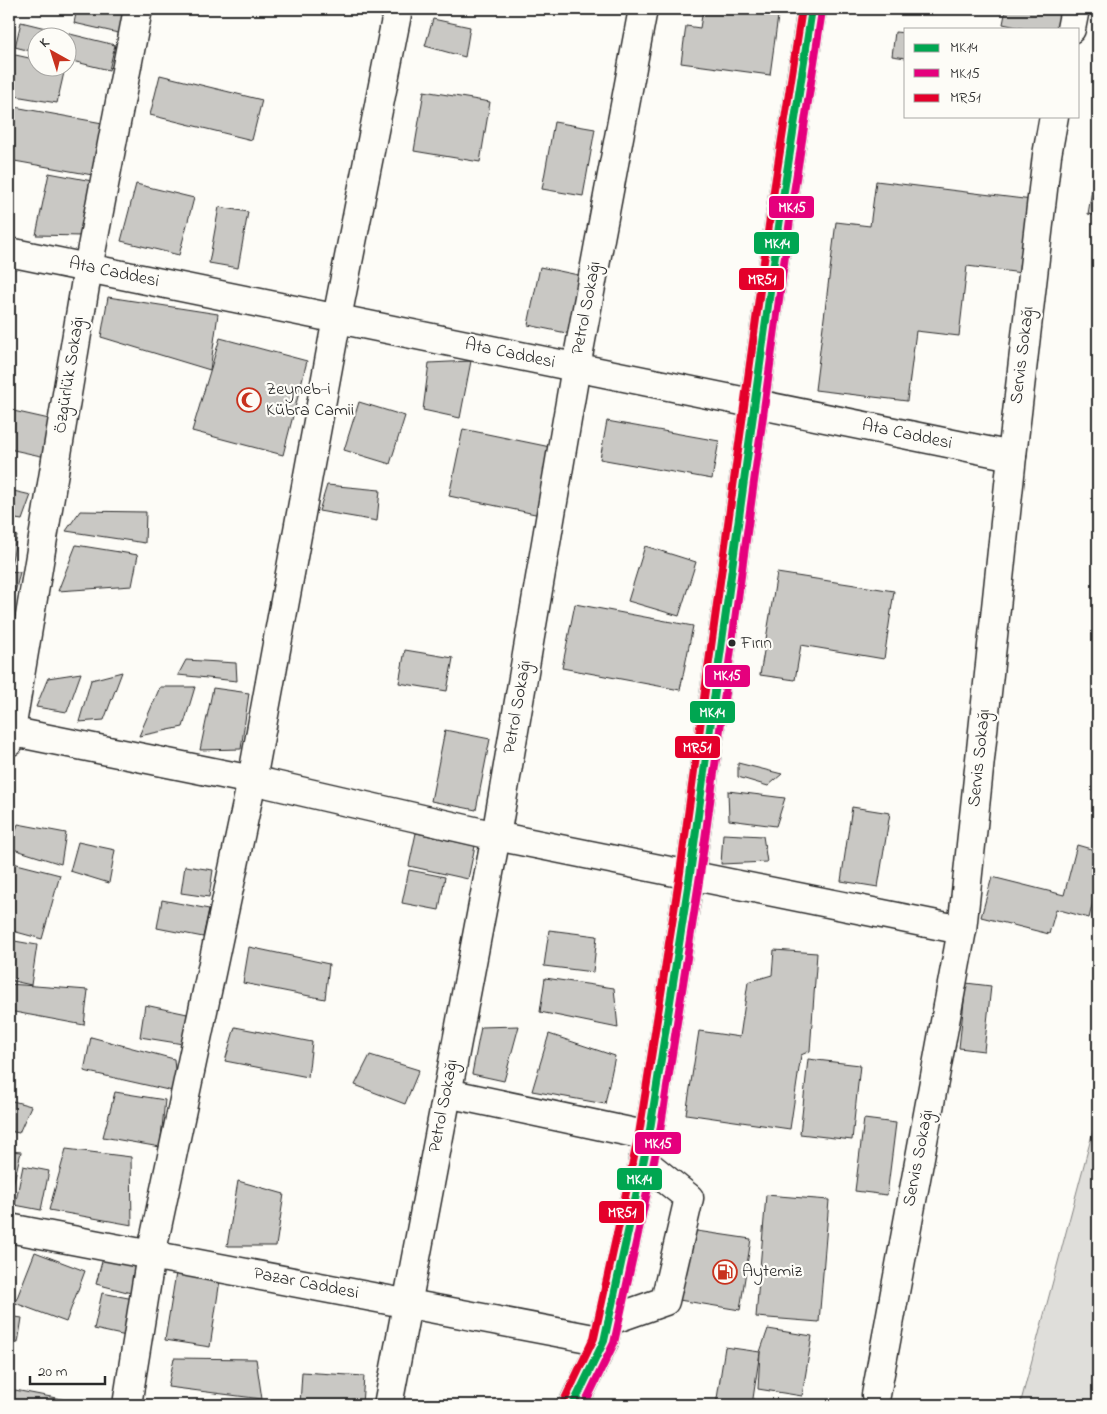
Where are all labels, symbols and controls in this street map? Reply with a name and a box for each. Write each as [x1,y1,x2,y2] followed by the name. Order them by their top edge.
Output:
[28,28,78,78] north arrow
[904,28,1080,118] legend
[36,32,55,53] text: K
[950,37,977,59] text: MK14
[950,63,980,85] text: MK15
[950,87,981,109] text: MR51
[768,195,815,219] line badge: MK15
[778,198,806,219] text: MK15
[753,231,800,255] line badge: MK14
[764,234,790,255] text: MK14
[66,251,162,295] street label: Ata Caddesi
[565,259,610,357] street label: Petrol Sokağı
[738,267,785,291] line badge: MR51
[748,270,777,291] text: MR51
[1004,305,1043,406] street label: Servis Sokağı
[48,315,93,436] street label: Özgürlük Sokağı
[462,332,558,376] street label: Ata Caddesi
[266,377,354,424] place label: Zeyneb-i Kübra Camii
[236,387,262,413] mosque icon: Zeyneb-i Kübra Camii
[859,413,955,457] street label: Ata Caddesi
[740,631,772,656] place label: Fırın
[727,638,737,648] marker: Fırın
[497,658,540,756] street label: Petrol Sokağı
[704,664,751,688] line badge: MK15
[713,666,741,687] text: MK15
[689,700,736,724] line badge: MK14
[699,703,725,724] text: MK14
[962,708,999,808] street label: Servis Sokağı
[674,735,721,759] line badge: MR51
[683,738,712,759] text: MR51
[422,1057,467,1155] street label: Petrol Sokağı
[897,1107,942,1209] street label: Servis Sokağı
[634,1131,682,1155] line badge: MK15
[644,1134,672,1155] text: MK15
[616,1167,663,1191] line badge: MK14
[626,1170,652,1191] text: MK14
[598,1200,645,1224] line badge: MR51
[608,1203,637,1224] text: MR51
[712,1259,738,1285] fuel station icon: Aytemiz
[742,1259,802,1285] place label: Aytemiz
[251,1261,361,1307] street label: Pazar Caddesi
[30,1354,105,1386] scale bar
[38,1361,68,1383] text: 20 m

